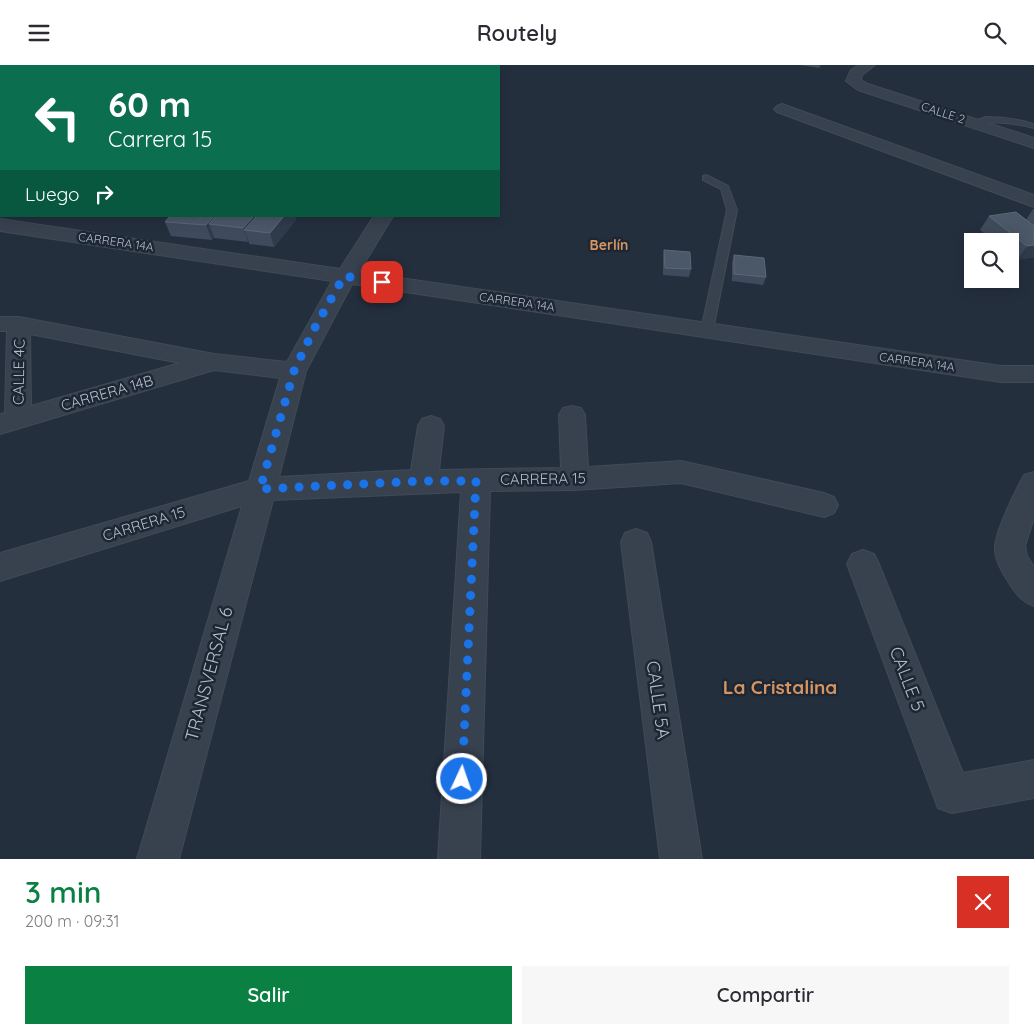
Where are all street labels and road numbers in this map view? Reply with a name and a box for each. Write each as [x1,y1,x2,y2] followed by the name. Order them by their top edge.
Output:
[919,98,967,127] street label: CALLE 2
[77,229,155,254] street label: CARRERA 14A
[478,289,556,314] street label: CARRERA 14A
[8,339,29,405] street label: CALLE 4C
[878,349,956,374] street label: CARRERA 14A
[59,370,155,415] street label: CARRERA 14B
[500,468,586,489] street label: CARRERA 15
[100,502,188,545] street label: CARRERA 15
[180,604,238,743] street label: TRANSVERSAL 6
[885,643,930,714] street label: CALLE 5
[642,659,675,741] street label: CALLE 5A

